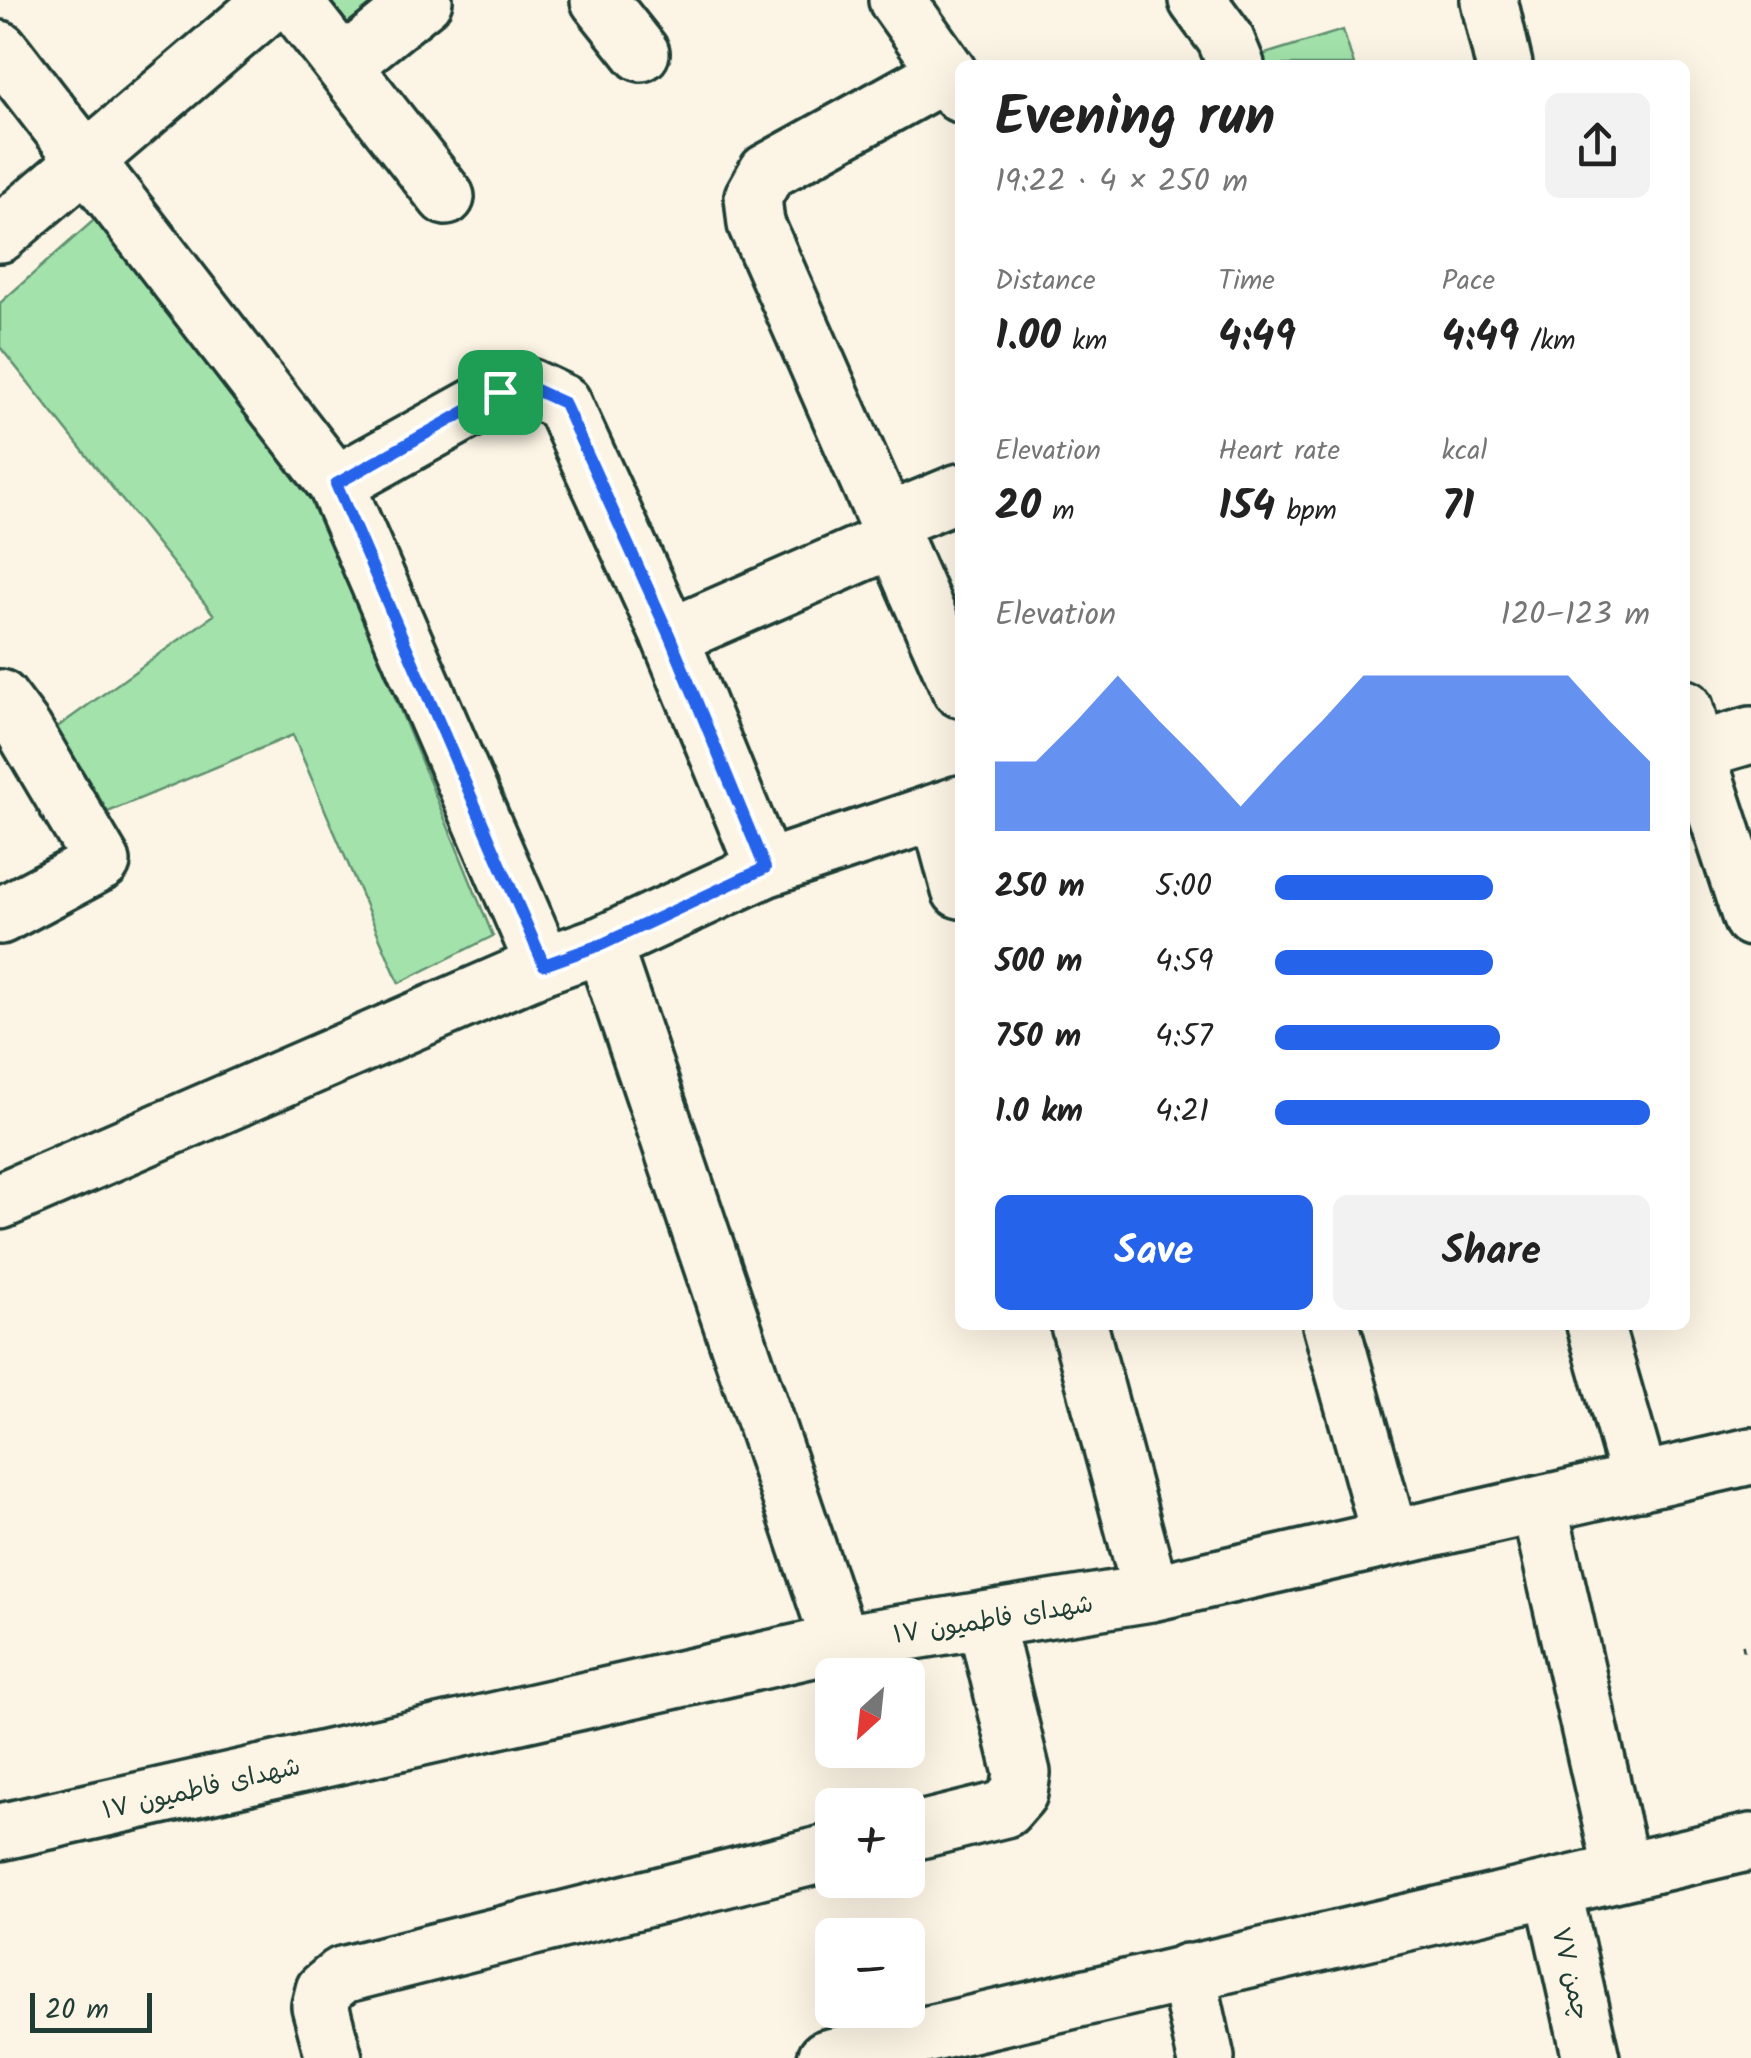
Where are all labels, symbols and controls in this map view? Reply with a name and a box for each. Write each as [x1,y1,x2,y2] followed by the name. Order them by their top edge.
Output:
[995,76,1275,163] text: Evening run
[1545,93,1650,198] button: share
[995,157,1248,208] text: 19:22 · 4 × 250 m
[995,259,1096,304] text: Distance
[1218,259,1275,304] text: Time
[1442,259,1495,304] text: Pace
[995,304,1061,371] text: 1.00
[1218,304,1296,371] text: 4:49
[1442,304,1519,371] text: 4:49
[1061,319,1107,364] text: km
[1519,319,1576,364] text: /km
[458,350,543,435] pin
[473,365,528,420] icon: arrive
[995,429,1101,474] text: Elevation
[1218,429,1340,474] text: Heart rate
[1442,429,1487,474] text: kcal
[995,474,1041,541] text: 20
[1218,474,1275,541] text: 154
[1442,474,1474,541] text: 71
[1041,489,1075,534] text: m
[1275,489,1337,534] text: bpm
[995,590,1116,641] text: Elevation
[1501,590,1650,641] text: 120–123 m
[995,862,1085,913] text: 250 m
[1155,862,1212,913] text: 5:00
[995,937,1083,988] text: 500 m
[1155,937,1213,988] text: 4:59
[995,1012,1081,1063] text: 750 m
[1155,1012,1212,1063] text: 4:57
[995,1087,1083,1138] text: 1.0 km
[1155,1087,1209,1138] text: 4:21
[995,1195,1313,1310] button: Save
[1333,1195,1650,1310] button: Share
[890,1584,1096,1656] street label: شهدای فاطمیون ۱۷
[815,1658,925,1768] north arrow
[815,1658,925,2028] map controls
[98,1747,304,1831] street label: شهدای فاطمیون ۱۷
[815,1788,925,1898] button: +
[815,1918,925,2028] button: −
[1540,1923,1600,2024] street label: چمن ۷۷
[30,1988,152,2032] scale bar
[45,1988,109,2033] text: 20 m

